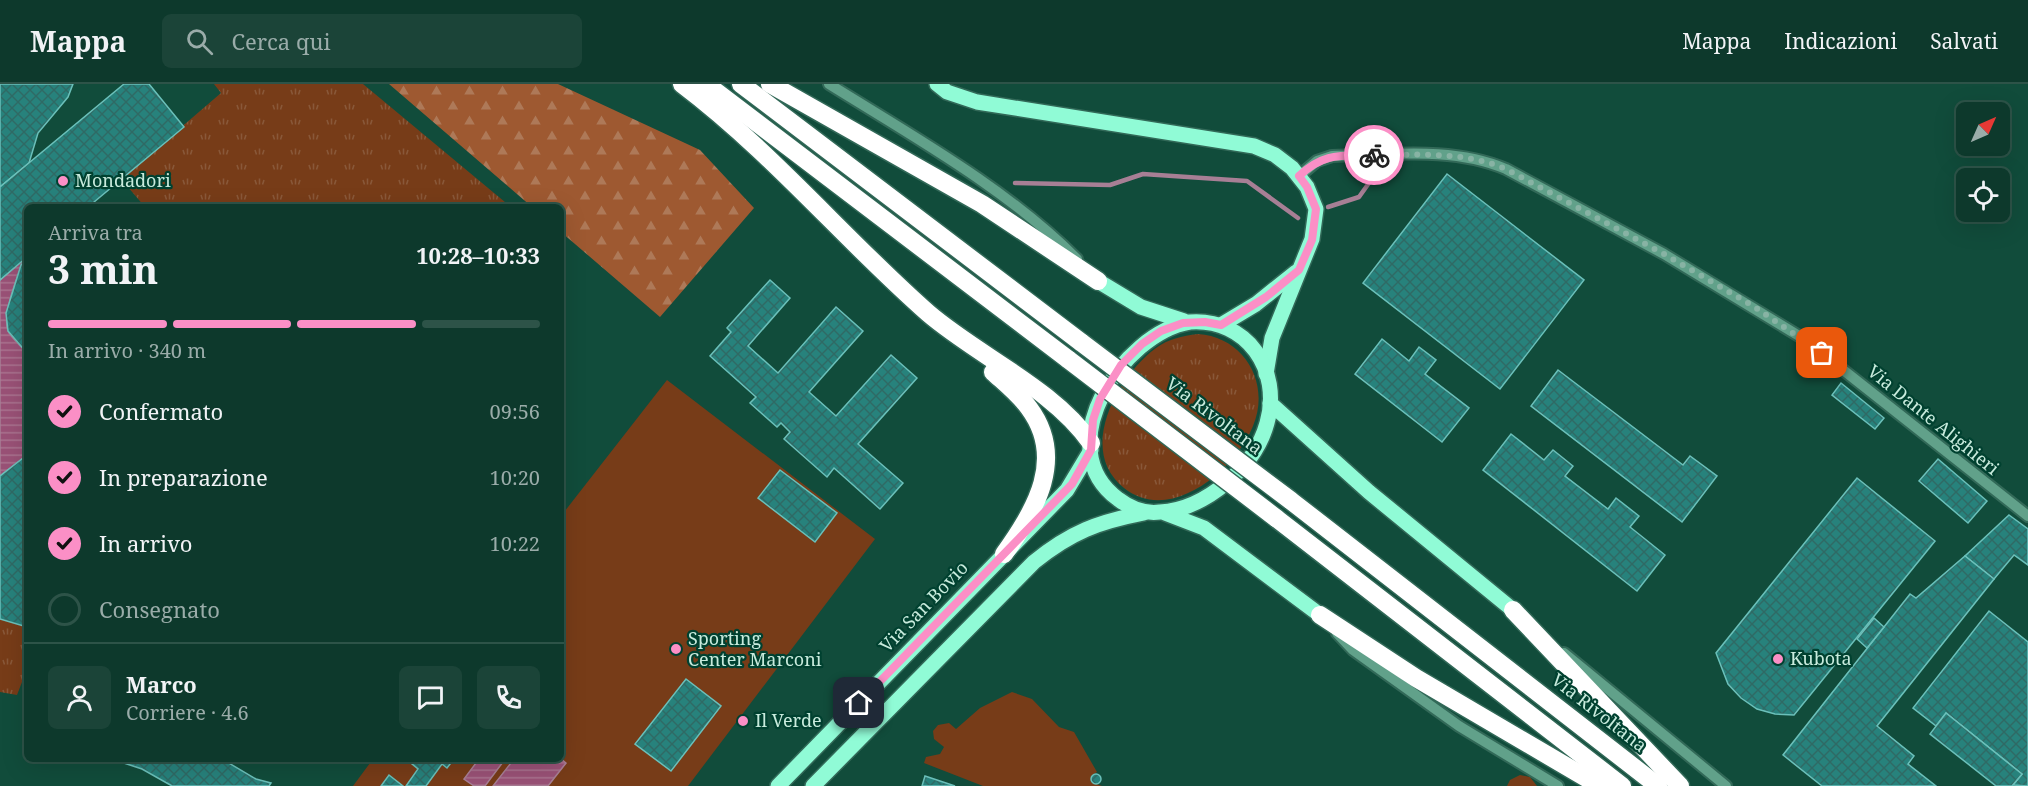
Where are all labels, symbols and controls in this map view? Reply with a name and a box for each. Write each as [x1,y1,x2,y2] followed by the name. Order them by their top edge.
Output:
[162,14,582,68] search box
[30,22,126,60] text: Mappa
[183,25,216,58] icon: search
[231,26,330,56] text: Cerca qui
[1682,27,1751,55] text: Mappa
[1784,27,1897,55] text: Indicazioni
[1930,27,1998,55] text: Salvati
[1956,102,2010,156] north arrow
[1956,102,2010,222] map controls
[1344,125,1404,185] courier
[1358,139,1391,172] icon: bike
[75,168,171,192] place label: Mondadori
[1956,168,2010,222] button: locate
[56,174,70,188] marker: Mondadori
[48,219,143,246] text: Arriva tra
[416,240,540,270] text: 10:28–10:33
[48,242,158,295] text: 3 min
[1796,327,1847,378] pin
[1805,336,1838,369] icon: bag
[48,337,206,364] text: In arrivo · 340 m
[1863,359,2005,480] street label: Via Dante Alighieri
[1161,371,1268,459] street label: Via Rivoltana
[48,395,81,428] icon: check
[99,396,223,426] text: Confermato
[490,398,540,425] text: 09:56
[48,461,81,494] icon: check
[99,462,268,492] text: In preparazione
[490,464,540,491] text: 10:20
[48,527,81,560] icon: check
[99,528,193,558] text: In arrivo
[490,530,540,557] text: 10:22
[874,556,973,657] street label: Via San Bovio
[99,594,220,624] text: Consegnato
[688,626,822,671] place label: Sporting Center Marconi
[669,642,683,656] marker: Sporting Center Marconi
[1790,646,1852,670] place label: Kubota
[1771,652,1785,666] marker: Kubota
[48,666,111,729] button: person
[399,666,462,729] button: chat
[477,666,540,729] button: phone
[1547,667,1652,757] street label: Via Rivoltana
[126,669,197,699] text: Marco
[833,677,884,728] pin
[842,686,875,719] icon: home
[126,699,249,726] text: Corriere · 4.6
[755,708,822,732] place label: Il Verde
[736,714,750,728] marker: Il Verde

